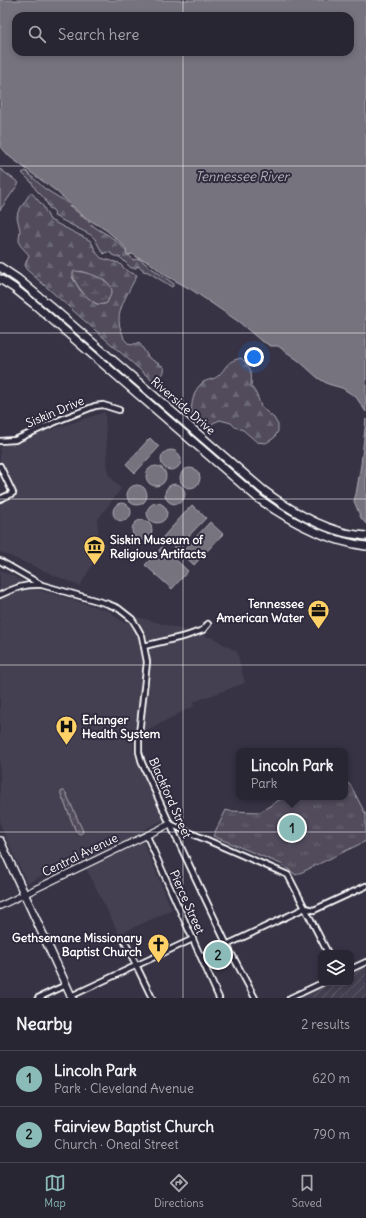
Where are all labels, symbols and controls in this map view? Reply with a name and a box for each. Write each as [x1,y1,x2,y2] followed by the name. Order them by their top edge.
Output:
[12,12,354,56] search box
[26,23,48,45] icon: search
[58,25,139,44] text: Search here
[195,168,291,185] water label: Tennessee River
[244,347,264,367] your location
[148,374,219,438] street label: Riverside Drive
[23,393,86,431] street label: Siskin Drive
[110,532,207,562] place label: Siskin Museum of Religious Artifacts
[81,534,107,567] museum icon: Siskin Museum of Religious Artifacts
[216,596,305,625] place label: Tennessee American Water
[306,598,332,631] office icon: Tennessee American Water
[82,712,161,742] place label: Erlanger Health System
[54,714,80,747] hospital icon: Erlanger Health System
[236,748,348,800] popup
[146,755,195,840] street label: Blackford Street
[251,756,333,775] text: Lincoln Park
[251,775,277,792] text: Park
[279,813,305,843] pin: 1
[39,830,120,879] street label: Central Avenue
[167,867,208,936] street label: Pierce Street
[12,930,142,960] place label: Gethsemane Missionary Baptist Church
[145,932,171,965] church icon: Gethsemane Missionary Baptist Church
[205,940,231,970] pin: 2
[318,950,354,986] map controls
[318,950,354,986] button: layers
[16,1013,72,1035] text: Nearby
[301,1016,350,1033] text: 2 results
[54,1061,137,1080] text: Lincoln Park
[26,1070,32,1087] text: 1
[312,1070,350,1087] text: 620 m
[54,1080,194,1097] text: Park · Cleveland Avenue
[54,1117,214,1136] text: Fairview Baptist Church
[25,1126,33,1143] text: 2
[313,1126,350,1143] text: 790 m
[54,1136,179,1153] text: Church · Oneal Street
[44,1172,66,1210] tab: Map
[154,1172,204,1210] tab: Directions
[292,1172,322,1210] tab: Saved

